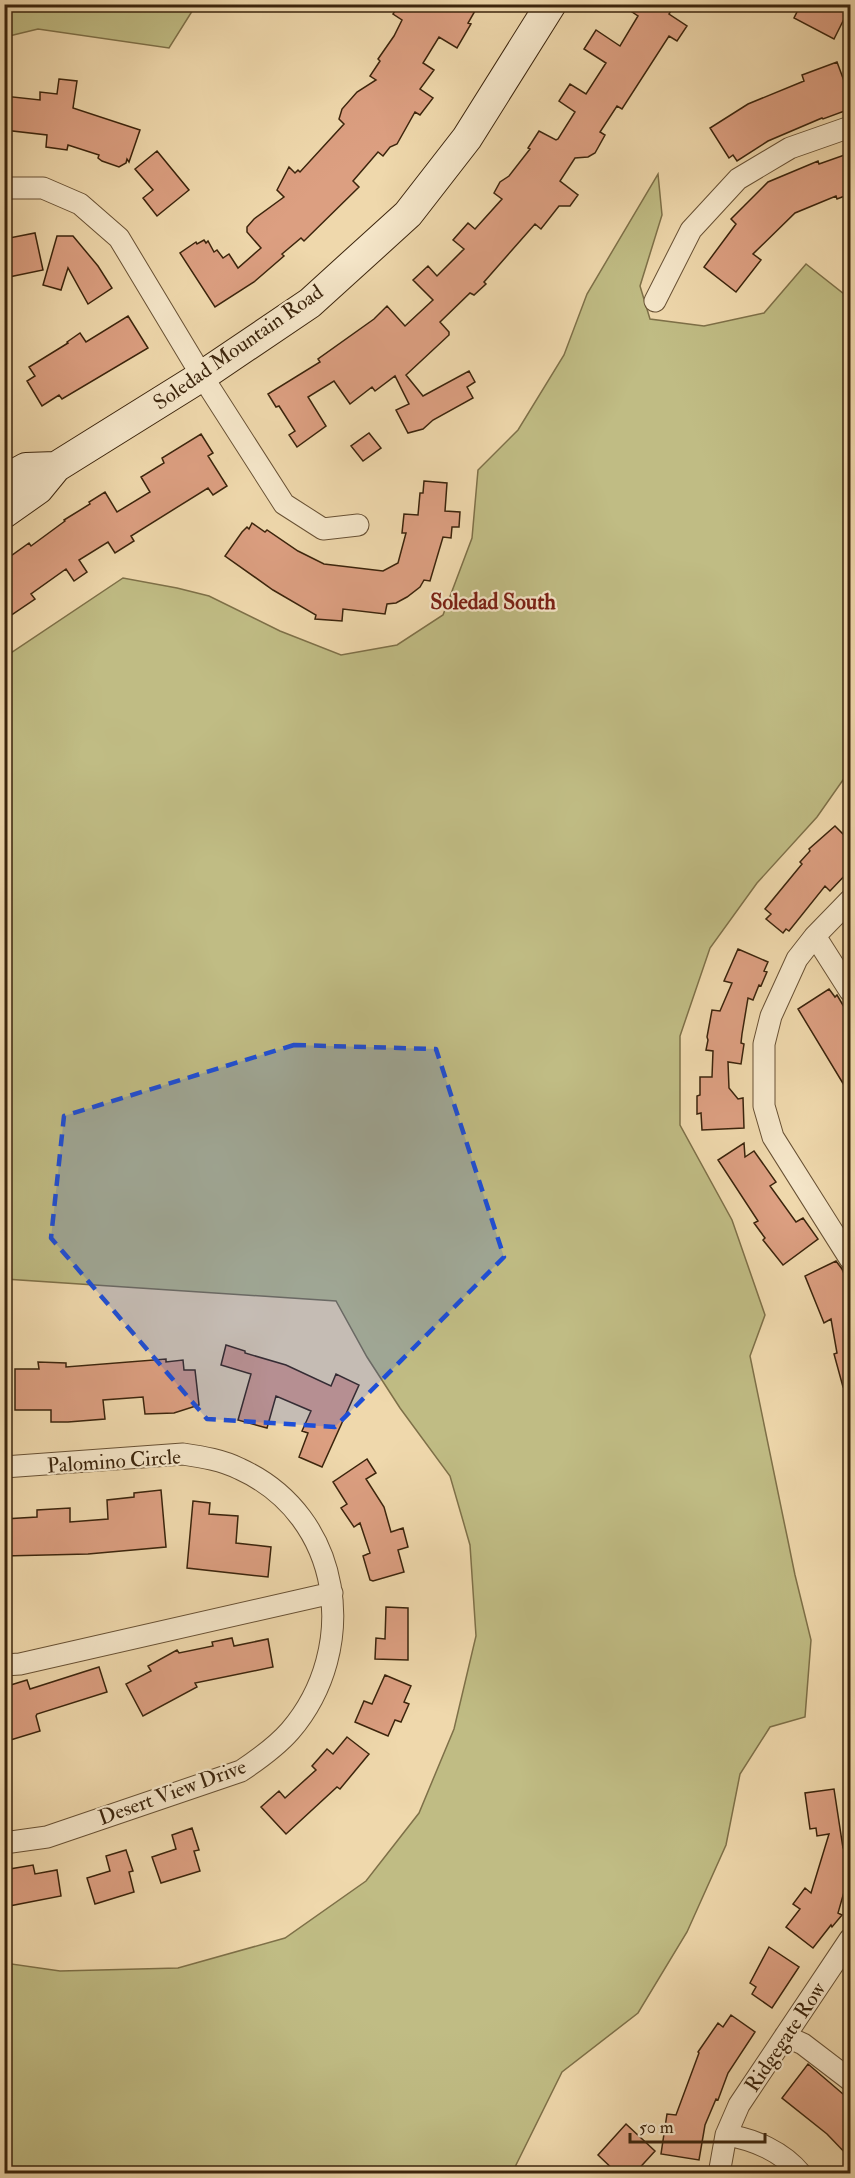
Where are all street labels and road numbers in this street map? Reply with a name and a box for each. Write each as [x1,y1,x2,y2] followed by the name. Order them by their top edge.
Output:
[148,278,329,416] street label: Soledad Mountain Road
[46,1443,182,1480] street label: Palomino Circle
[95,1753,250,1832] street label: Desert View Drive
[739,1976,833,2097] street label: Ridgegate Row

